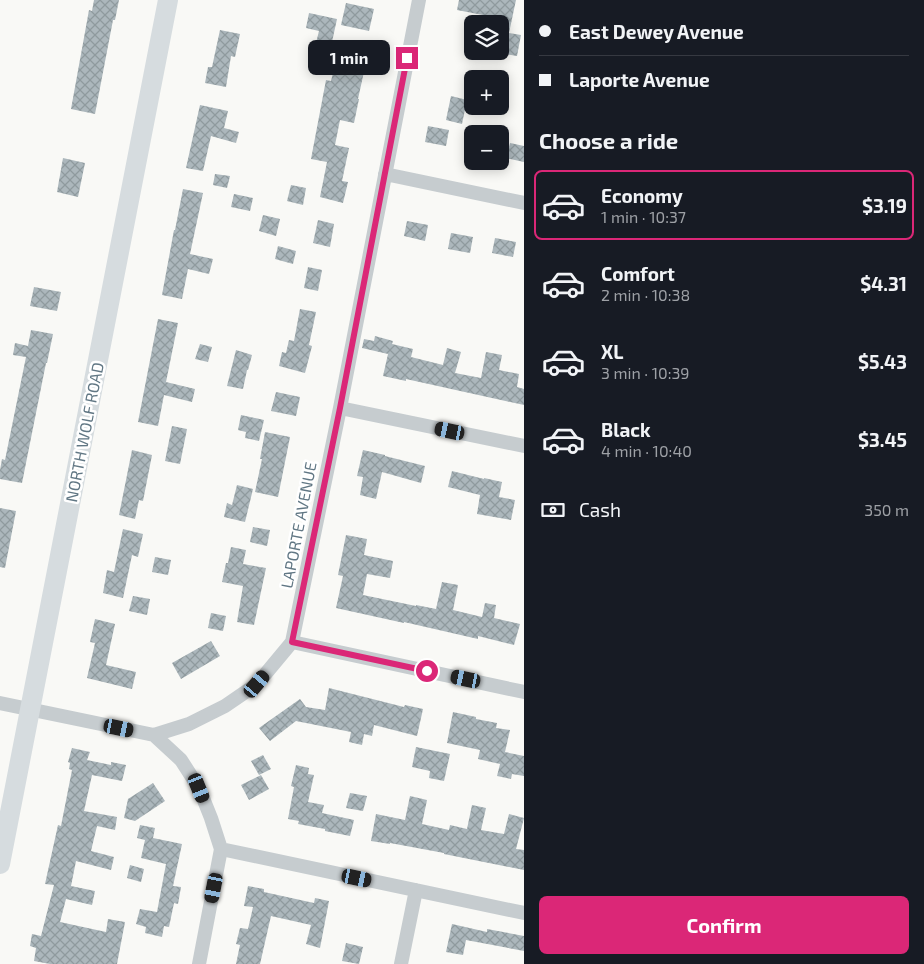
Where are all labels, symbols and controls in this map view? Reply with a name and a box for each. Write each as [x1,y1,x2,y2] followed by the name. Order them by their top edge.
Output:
[464,15,509,170] map controls
[464,15,509,60] button: layers
[569,20,744,43] text: East Dewey Avenue
[307,40,390,76] callout: 1 min
[396,47,418,69] route end
[330,48,368,67] text: 1 min
[569,68,710,91] text: Laporte Avenue
[464,70,509,115] button: +
[464,125,509,170] button: −
[539,127,678,153] text: Choose a ride
[541,183,586,228] icon: car
[601,184,683,207] text: Economy
[862,194,907,217] text: $3.19
[601,207,686,226] text: 1 min · 10:37
[541,261,586,306] icon: car
[601,262,675,285] text: Comfort
[860,272,907,295] text: $4.31
[601,285,690,304] text: 2 min · 10:38
[541,339,586,384] icon: car
[601,340,623,363] text: XL
[858,350,907,373] text: $5.43
[61,360,107,504] street label: NORTH WOLF ROAD
[601,363,690,382] text: 3 min · 10:39
[541,417,586,462] icon: car
[601,418,651,441] text: Black
[433,421,466,441] car
[858,428,907,451] text: $3.45
[601,441,692,460] text: 4 min · 10:40
[276,460,320,590] street label: LAPORTE AVENUE
[539,496,567,524] icon: cash
[579,498,621,521] text: Cash
[864,500,909,519] text: 350 m
[416,660,438,682] route start
[241,668,272,700] car
[449,669,482,689] car
[102,718,135,738] car
[186,771,211,805] car
[340,868,373,888] car
[203,872,224,904] car
[539,896,909,954] button: Confirm

